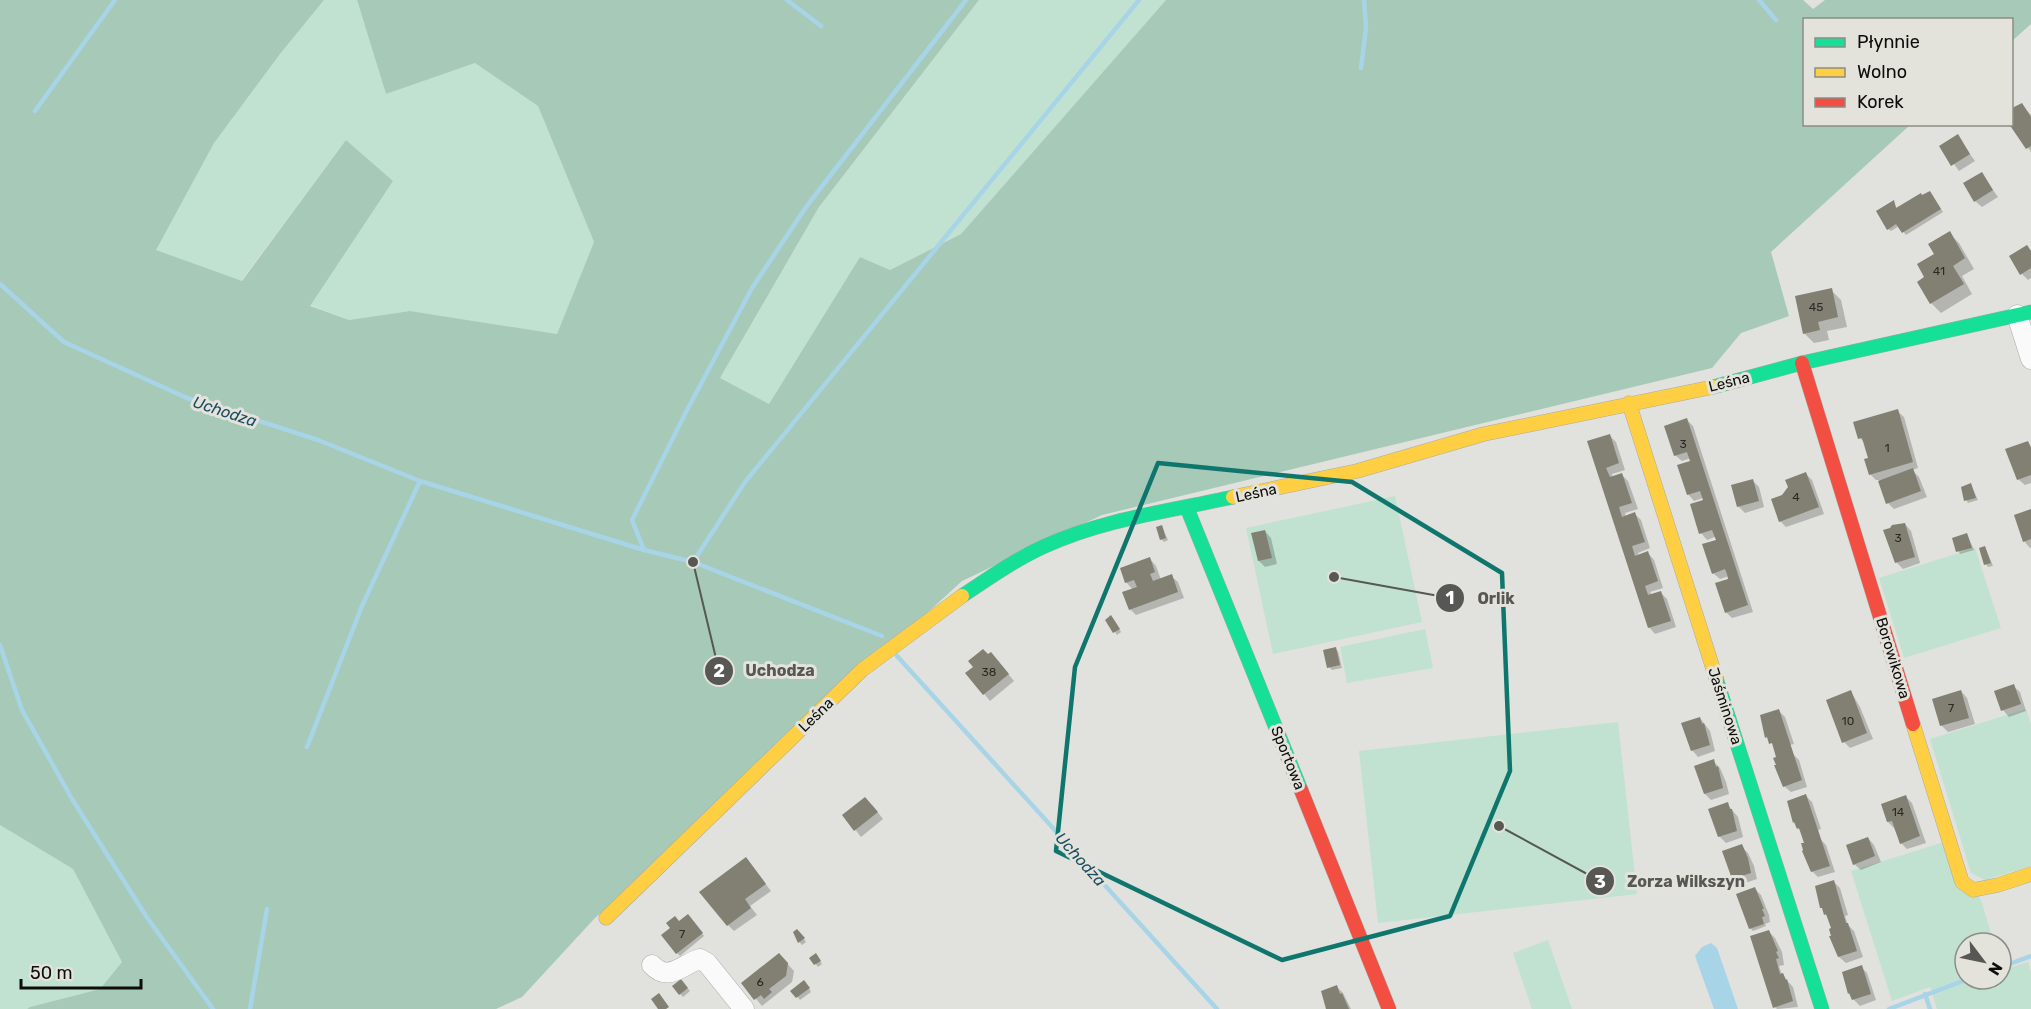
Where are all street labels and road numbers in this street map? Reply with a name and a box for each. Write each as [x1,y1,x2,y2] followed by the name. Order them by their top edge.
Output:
[1707,368,1751,396] street label: Leśna
[1234,480,1278,506] street label: Leśna
[1872,615,1914,701] street label: Borowikowa
[1704,665,1746,747] street label: Jaśminowa
[795,694,837,736] street label: Leśna
[1267,724,1309,792] street label: Sportowa

